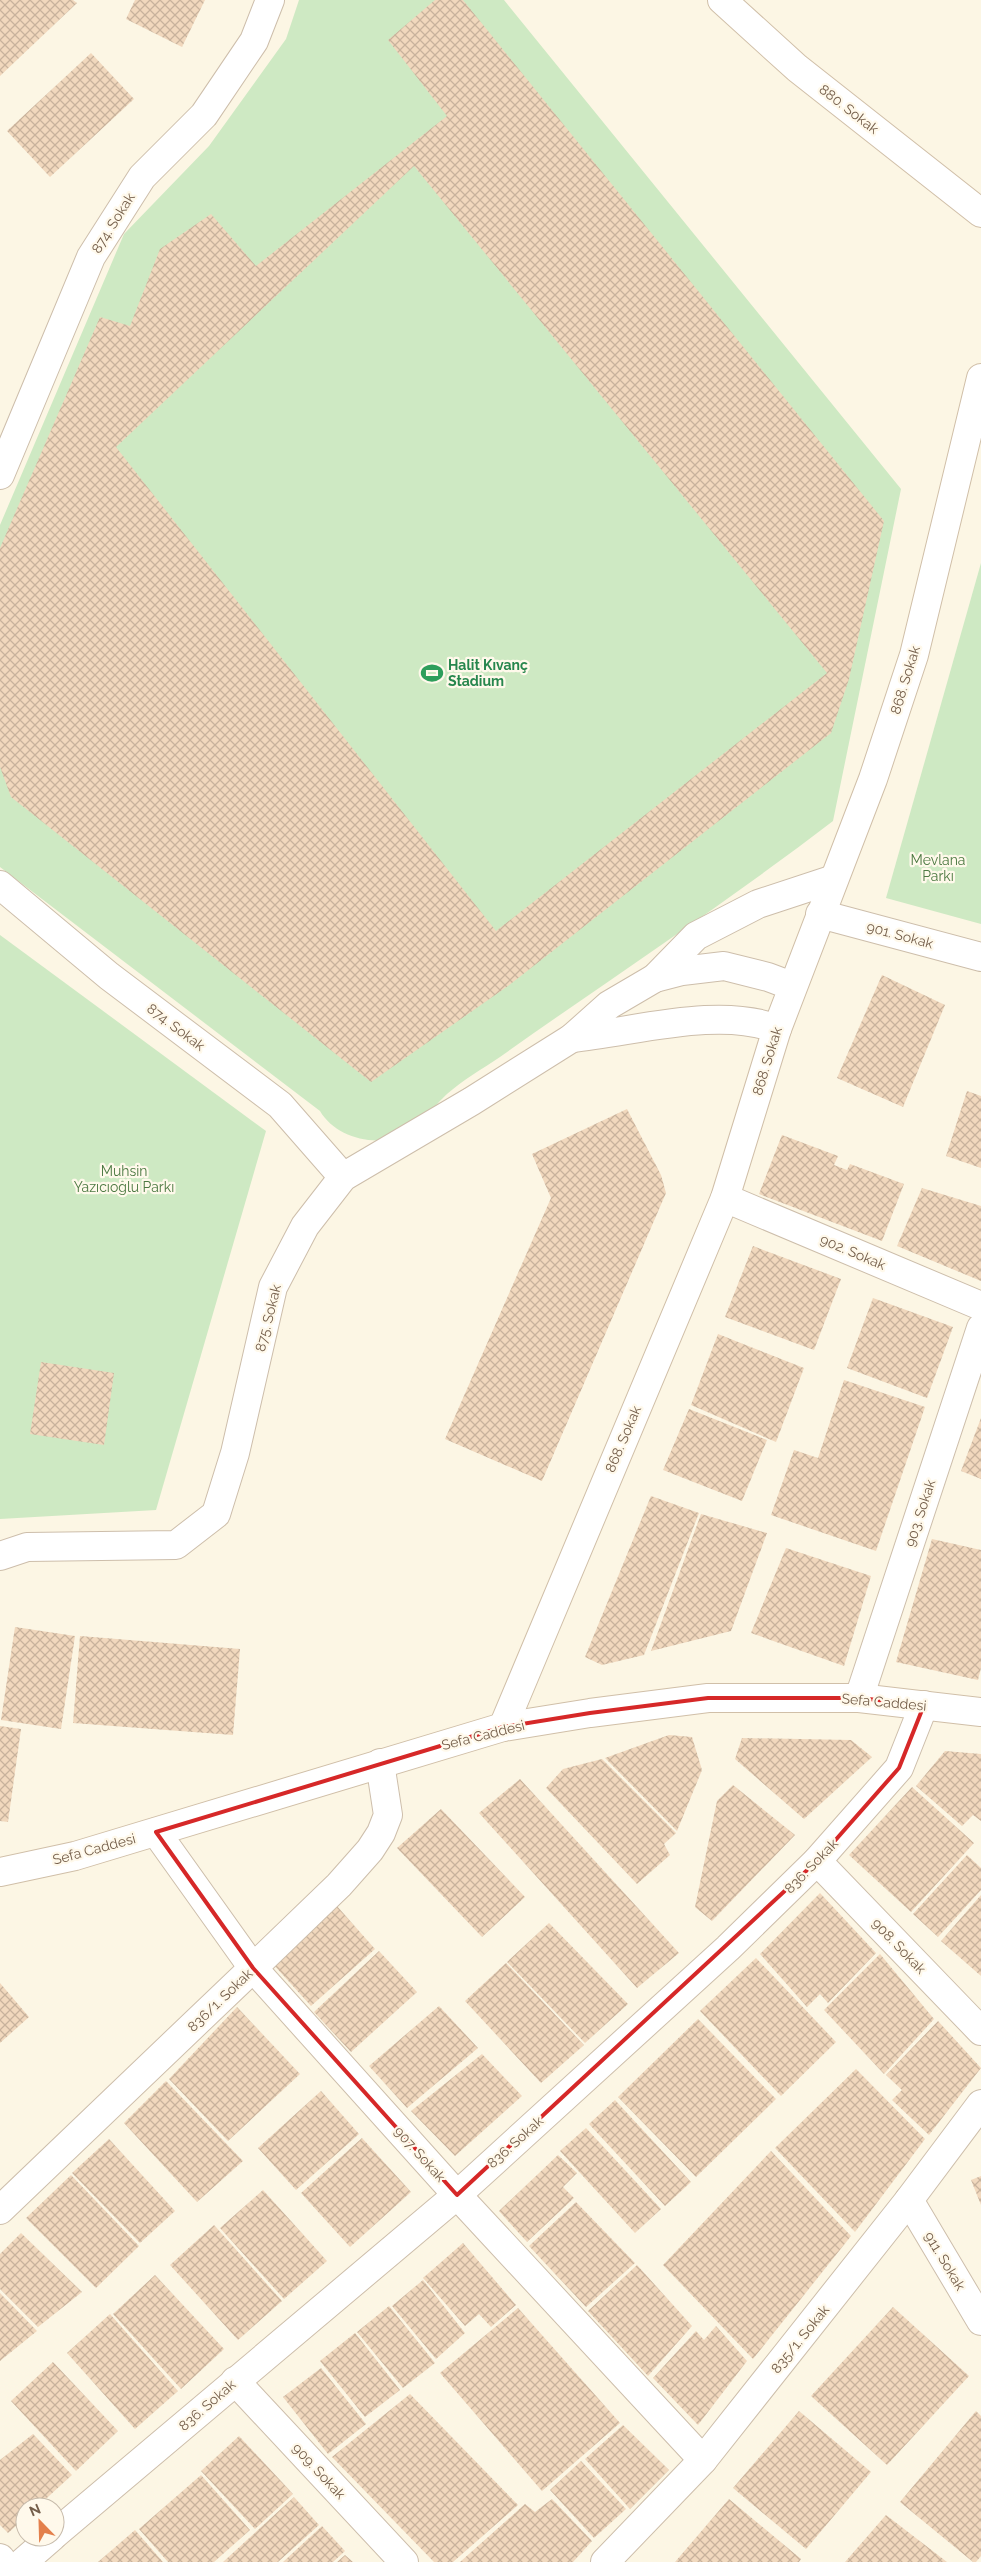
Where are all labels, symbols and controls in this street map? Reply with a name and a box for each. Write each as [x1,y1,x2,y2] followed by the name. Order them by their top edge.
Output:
[816,81,882,137] street label: 880. Sokak
[88,189,138,256] street label: 874. Sokak
[887,643,923,716] street label: 868. Sokak
[448,657,528,689] place label: Halit Kıvanç Stadium
[419,660,445,686] sports icon: Halit Kıvanç Stadium
[911,852,965,884] park label: Mevlana Parkı
[865,918,936,952] street label: 901. Sokak
[144,1000,209,1054] street label: 874. Sokak
[749,1024,785,1097] street label: 868. Sokak
[74,1163,174,1195] park label: Muhsin Yazıcıoğlu Parkı
[818,1231,889,1273] street label: 902. Sokak
[252,1282,284,1353] street label: 875. Sokak
[602,1403,644,1475] street label: 868. Sokak
[902,1477,939,1549] street label: 903. Sokak
[841,1690,927,1714] street label: Sefa Caddesi
[440,1717,526,1753] street label: Sefa Caddesi
[51,1830,137,1868] street label: Sefa Caddesi
[781,1835,841,1897] street label: 836. Sokak
[869,1915,930,1977] street label: 908. Sokak
[184,1965,256,2035] street label: 836/1. Sokak
[484,2112,547,2171] street label: 836. Sokak
[391,2123,449,2185] street label: 907. Sokak
[921,2229,969,2294] street label: 911. Sokak
[768,2301,833,2376] street label: 835/1. Sokak
[175,2376,239,2434] street label: 836. Sokak
[289,2440,349,2503] street label: 909. Sokak
[15,2497,65,2547] north arrow
[27,2501,43,2519] text: N

